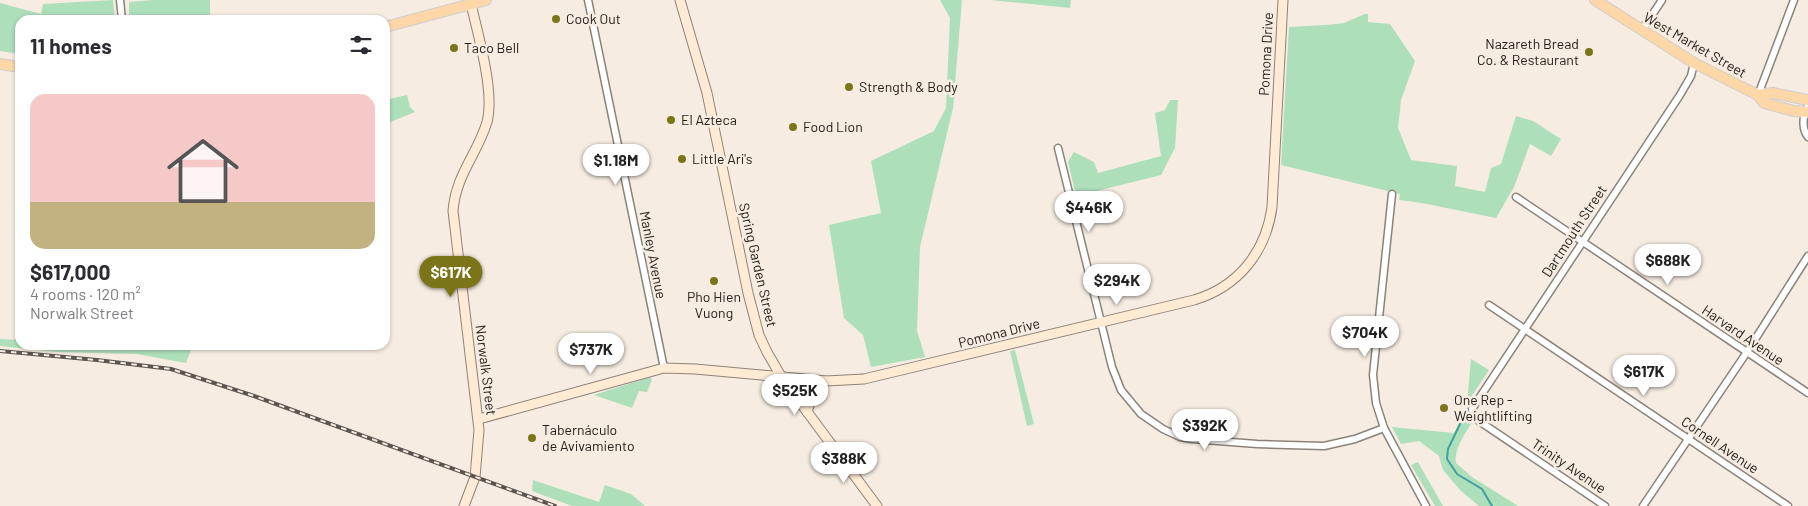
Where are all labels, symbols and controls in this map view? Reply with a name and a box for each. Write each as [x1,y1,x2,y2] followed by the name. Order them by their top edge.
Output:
[1641,8,1750,81] street label: West Market Street
[566,10,621,27] place label: Cook Out
[1255,12,1276,96] street label: Pomona Drive
[550,13,562,25] marker: Cook Out
[347,31,375,59] icon: filters
[30,33,112,58] text: 11 homes
[1477,35,1579,68] place label: Nazareth Bread Co. & Restaurant
[464,39,519,56] place label: Taco Bell
[448,42,460,54] marker: Taco Bell
[1583,46,1595,58] marker: Nazareth Bread Co. & Restaurant
[859,78,958,95] place label: Strength & Body
[843,81,855,93] marker: Strength & Body
[681,111,737,128] place label: El Azteca
[665,114,677,126] marker: El Azteca
[803,118,863,135] place label: Food Lion
[787,121,799,133] marker: Food Lion
[158,126,248,216] icon: home
[575,144,657,186] pin: $1.18M
[594,150,638,169] text: $1.18M
[692,150,753,167] place label: Little Ari's
[676,153,688,165] marker: Little Ari's
[1537,181,1610,280] street label: Dartmouth Street
[1054,190,1124,233] pin: $446K
[1065,197,1113,216] text: $446K
[736,201,781,329] street label: Spring Garden Street
[637,210,670,300] street label: Manley Avenue
[1633,244,1703,286] pin: $688K
[1645,250,1691,269] text: $688K
[416,256,486,298] pin: $617K
[30,259,111,284] text: $617,000
[430,262,472,281] text: $617K
[1082,264,1152,306] pin: $294K
[1094,270,1140,289] text: $294K
[708,275,720,287] marker: Pho Hien Vuong
[30,284,141,303] text: 4 rooms · 120 m²
[687,288,741,321] place label: Pho Hien Vuong
[1699,301,1788,368] street label: Harvard Avenue
[30,303,134,322] text: Norwalk Street
[956,314,1041,351] street label: Pomona Drive
[1330,316,1400,358] pin: $704K
[1342,322,1388,341] text: $704K
[473,324,500,416] street label: Norwalk Street
[556,332,626,375] pin: $737K
[569,339,613,358] text: $737K
[1609,354,1679,397] pin: $617K
[1623,361,1665,380] text: $617K
[760,374,830,416] pin: $525K
[772,380,818,399] text: $525K
[1454,391,1532,424] place label: One Rep - Weightlifting
[1438,402,1450,414] marker: One Rep - Weightlifting
[1170,408,1240,451] pin: $392K
[1678,412,1762,477] street label: Cornell Avenue
[1182,415,1228,434] text: $392K
[542,421,635,454] place label: Tabernáculo de Avivamiento
[526,432,538,444] marker: Tabernáculo de Avivamiento
[1529,435,1610,497] street label: Trinity Avenue
[809,442,879,484] pin: $388K
[821,448,867,467] text: $388K

